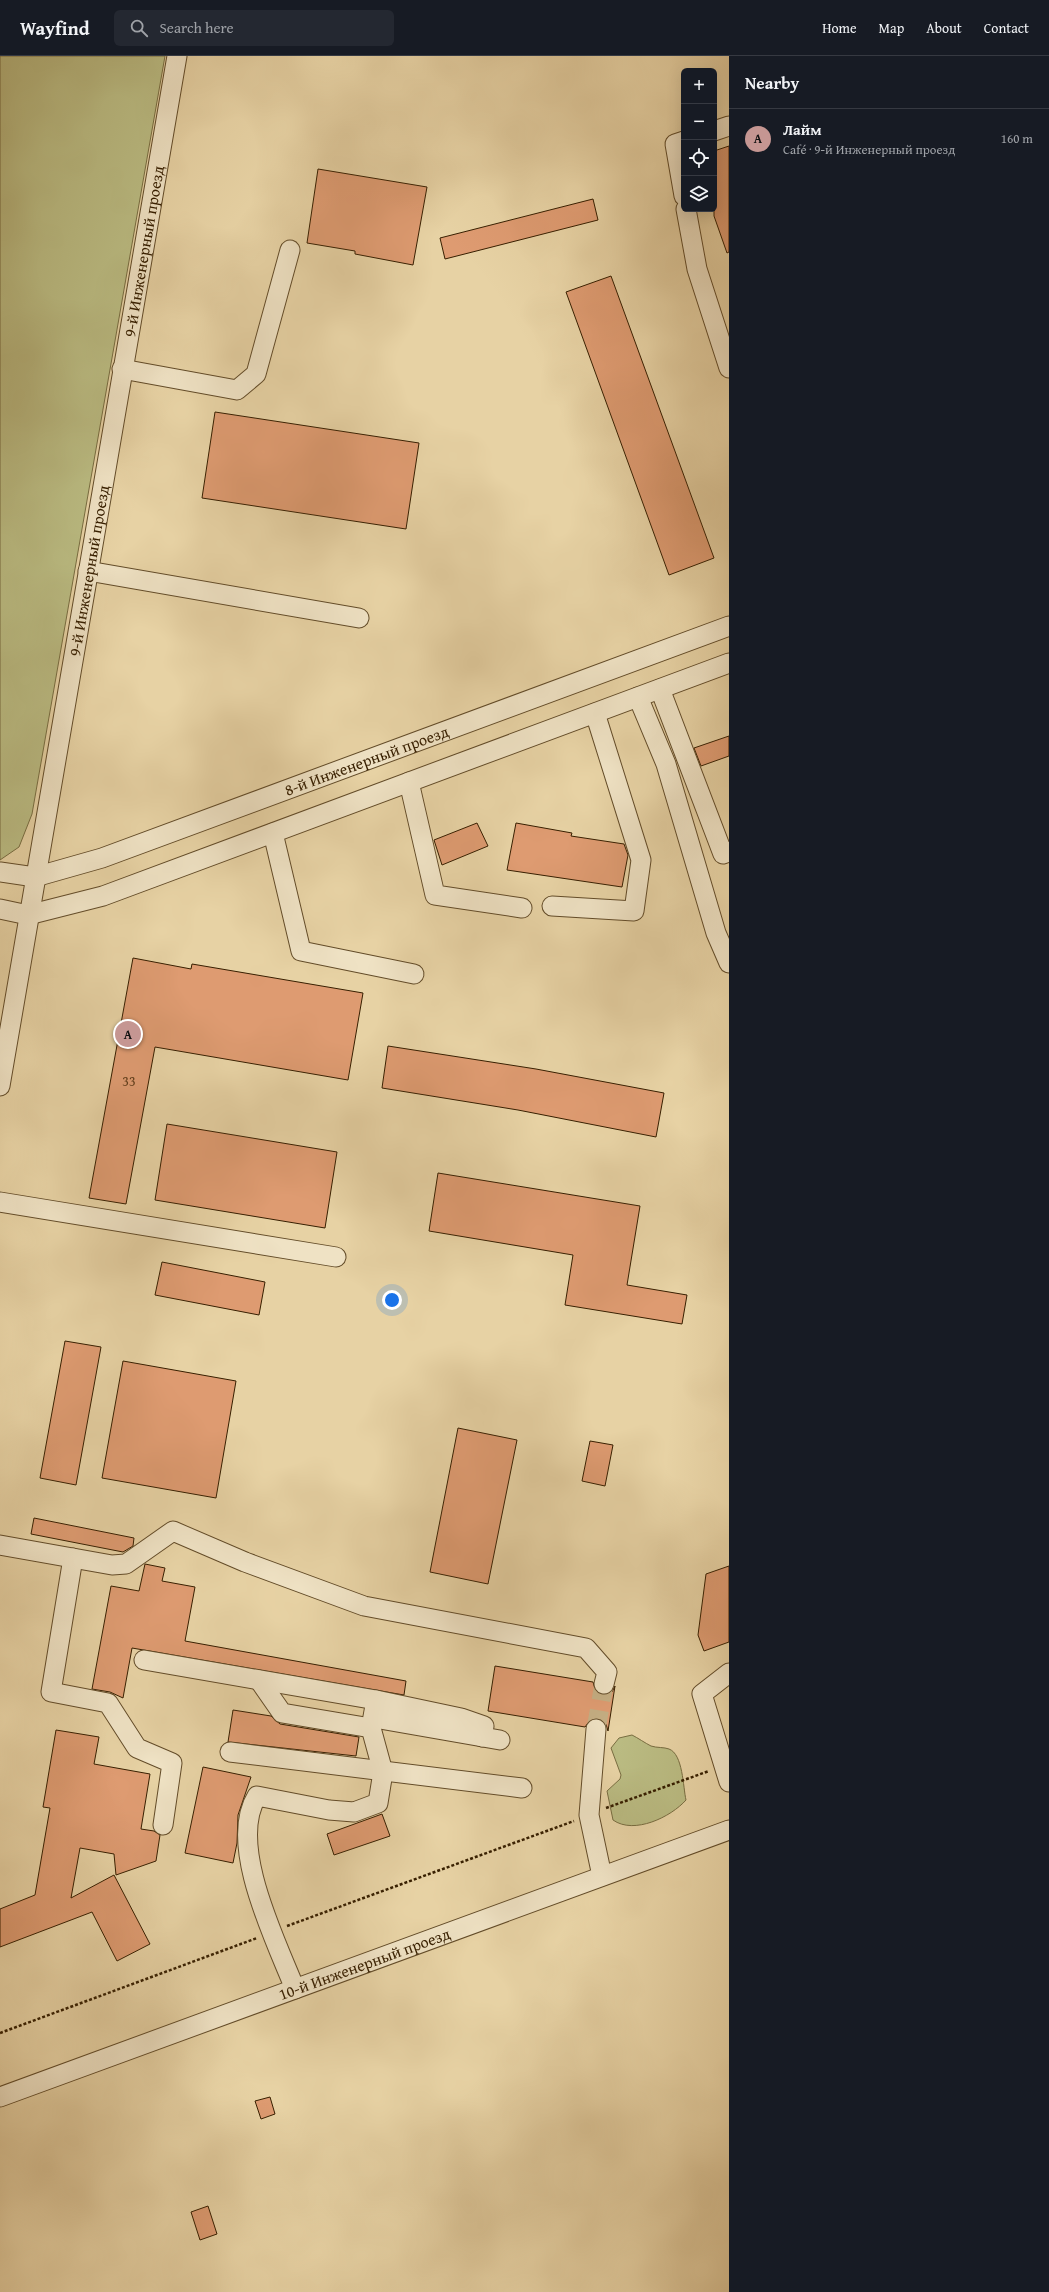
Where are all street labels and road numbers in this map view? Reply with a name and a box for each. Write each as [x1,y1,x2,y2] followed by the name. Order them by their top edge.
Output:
[117,163,170,339] street label: 9-й Инженерный проезд
[62,483,115,658] street label: 9-й Инженерный проезд
[281,719,452,802] street label: 8-й Инженерный проезд
[275,1921,454,2006] street label: 10-й Инженерный проезд

